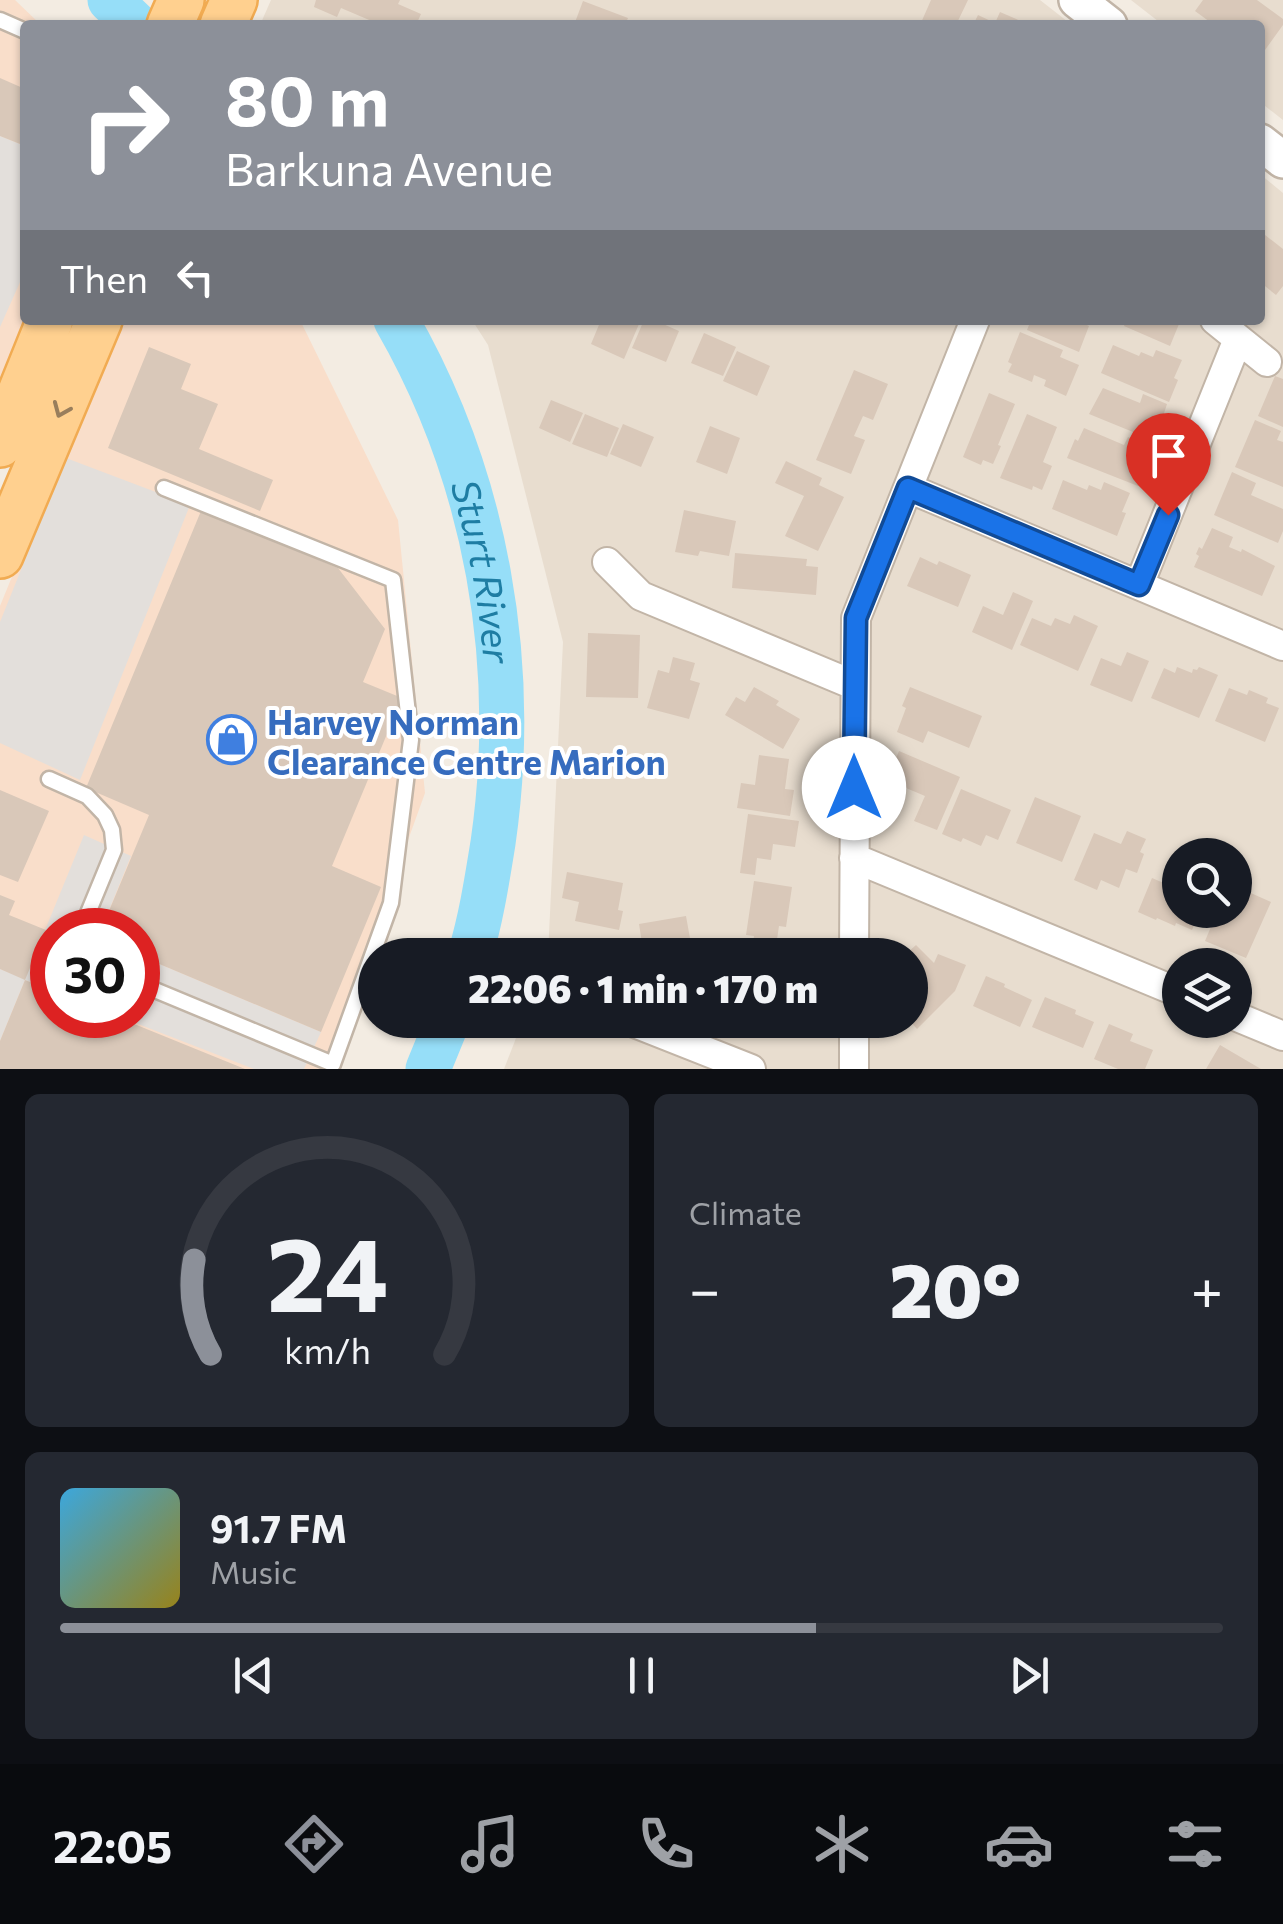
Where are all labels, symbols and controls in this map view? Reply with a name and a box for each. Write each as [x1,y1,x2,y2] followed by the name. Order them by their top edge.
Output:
[225,55,389,140] text: 80 m
[60,60,190,190] icon: right
[225,140,553,195] text: Barkuna Avenue
[168,250,223,305] icon: left
[60,254,148,301] text: Then
[53,400,73,418] one-way arrow
[1126,413,1211,516] pin
[1141,428,1196,483] icon: arrive
[443,473,523,667] water label: Sturt River
[267,699,666,782] place label: Harvey Norman Clearance Centre Marion
[206,714,258,766] shop icon: Harvey Norman Clearance Centre Marion
[802,736,906,840] position arrow
[1162,838,1252,1038] map controls
[1162,838,1252,928] button: search
[30,908,160,1038] speed limit sign: 30
[1162,948,1252,1038] button: layers
[468,964,818,1011] text: 22:06 · 1 min · 170 m
[689,1192,802,1232] text: Climate
[266,1206,388,1333] text: 24
[890,1242,1021,1333] text: 20°
[689,1254,720,1321] text: −
[1191,1254,1223,1321] text: +
[284,1328,370,1371] text: km/h
[210,1504,347,1551] text: 91.7 FM
[210,1551,297,1591] text: Music
[226,1648,281,1703] icon: previous
[614,1648,669,1703] icon: pause
[1002,1648,1057,1703] icon: next
[279,1809,349,1879] icon: directions
[455,1809,525,1879] icon: music
[631,1809,701,1879] icon: phone
[807,1809,877,1879] icon: climate
[984,1809,1054,1879] icon: car
[1160,1809,1230,1879] icon: filters
[53,1817,172,1872] text: 22:05

